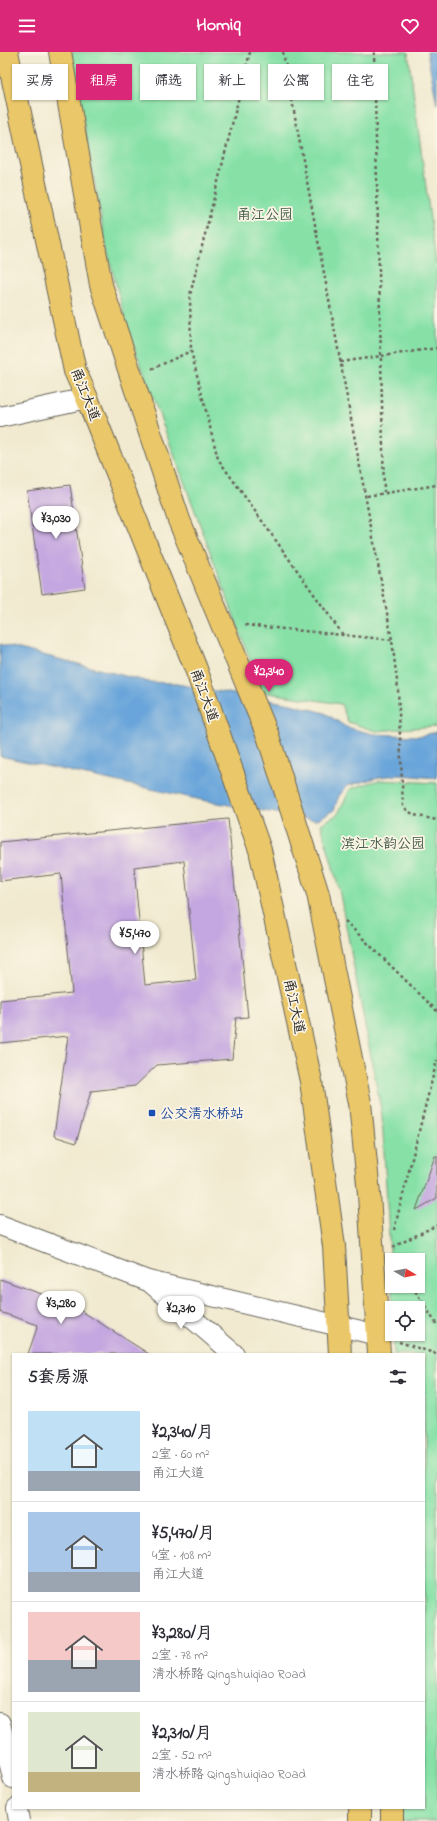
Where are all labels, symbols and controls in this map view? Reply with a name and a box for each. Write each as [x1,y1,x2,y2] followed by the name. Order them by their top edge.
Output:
[196,13,241,39] text: Homiq
[16,15,38,37] icon: menu
[399,15,421,37] icon: heart
[12,64,68,100] chip: 买房
[76,64,132,100] chip: 租房
[140,64,196,100] chip: 筛选
[204,64,260,100] chip: 新上
[268,64,324,100] chip: 公寓
[332,64,388,100] chip: 住宅
[237,205,293,226] park label: 甬江公园
[64,365,105,424] street label: 甬江大道
[23,506,89,540] pin: ¥3,030
[41,509,71,528] text: ¥3,030
[236,659,302,693] pin: ¥2,340
[254,662,284,681] text: ¥2,340
[184,666,223,725] street label: 甬江大道
[341,834,425,855] park label: 滨江水韵公园
[102,921,168,955] pin: ¥5,470
[119,924,151,943] text: ¥5,470
[277,977,310,1036] street label: 甬江大道
[160,1104,244,1125] place label: 公交清水桥站
[147,1108,157,1118] marker: 公交清水桥站
[385,1253,425,1293] north arrow
[385,1253,425,1341] map controls
[28,1291,94,1325] pin: ¥3,280
[46,1294,76,1313] text: ¥3,280
[148,1296,214,1330] pin: ¥2,310
[167,1299,195,1318] text: ¥2,310
[385,1301,425,1341] button: locate
[28,1365,89,1390] text: 5套房源
[387,1366,409,1388] icon: filters
[152,1420,214,1445] text: ¥2,340/月
[60,1427,108,1475] icon: home
[152,1445,209,1464] text: 2室 · 60 m²
[152,1464,204,1483] text: 甬江大道
[152,1521,215,1546] text: ¥5,470/月
[60,1528,108,1576] icon: home
[152,1546,211,1565] text: 4室 · 108 m²
[152,1565,204,1584] text: 甬江大道
[152,1621,213,1646] text: ¥3,280/月
[60,1628,108,1676] icon: home
[152,1646,208,1665] text: 2室 · 78 m²
[152,1665,306,1684] text: 清水桥路 Qingshuiqiao Road
[152,1721,212,1746] text: ¥2,310/月
[60,1728,108,1776] icon: home
[152,1746,212,1765] text: 2室 · 52 m²
[152,1765,306,1784] text: 清水桥路 Qingshuiqiao Road

